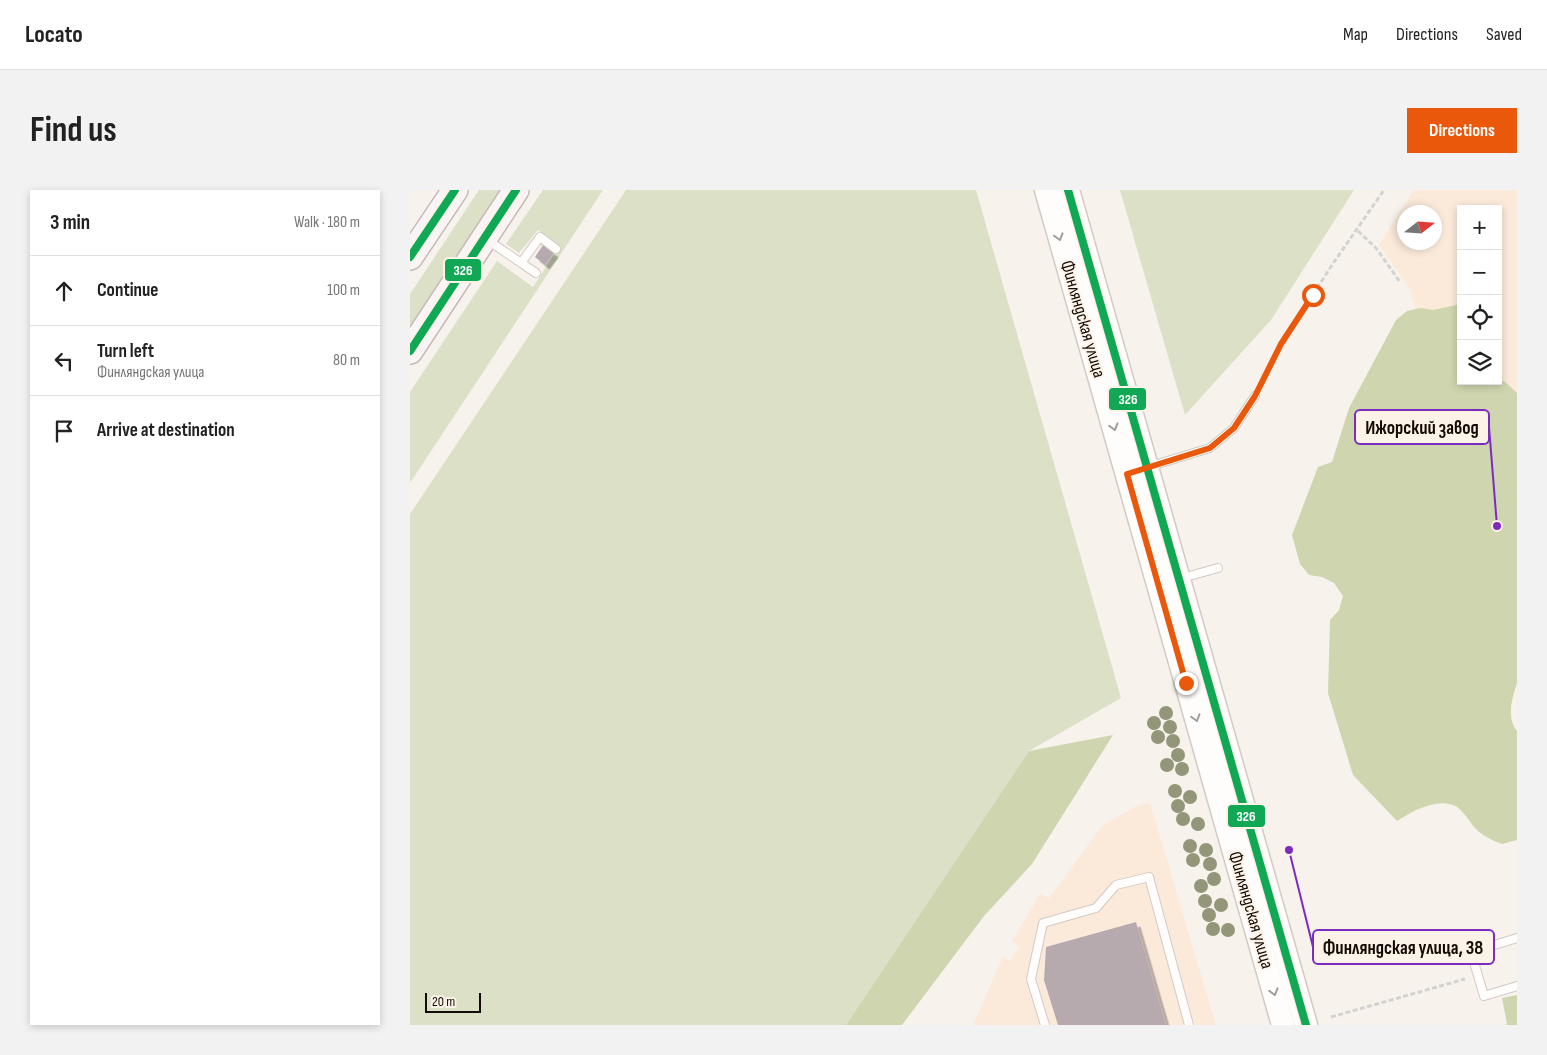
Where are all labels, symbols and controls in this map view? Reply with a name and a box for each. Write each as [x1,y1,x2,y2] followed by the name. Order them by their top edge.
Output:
[25,20,83,49] text: Locato
[1343,24,1368,45] text: Map
[1396,24,1458,45] text: Directions
[1486,24,1522,45] text: Saved
[1407,108,1517,153] button: Directions
[30,109,117,152] text: Find us
[1397,205,1442,250] north arrow
[1457,205,1502,385] map controls
[1457,205,1502,250] button: +
[50,210,90,235] text: 3 min
[294,213,360,232] text: Walk · 180 m
[1054,232,1064,240] one-way arrow
[1457,250,1502,295] button: −
[444,258,482,282] line badge: 326
[1056,258,1110,380] street label: Финляндская улица
[453,262,473,279] text: 326
[50,277,78,305] icon: ahead
[97,279,158,302] text: Continue
[327,281,360,300] text: 100 m
[1302,284,1325,307] route start
[1457,295,1502,340] button: locate
[97,340,154,363] text: Turn left
[1457,340,1502,385] button: layers
[50,347,78,375] icon: left
[333,351,360,370] text: 80 m
[97,363,204,382] text: Финляндская улица
[1108,387,1147,411] line badge: 326
[1118,391,1138,408] text: 326
[1355,410,1489,444] callout: Ижорский завод
[50,417,78,445] icon: arrive
[1365,417,1479,440] text: Ижорский завод
[97,419,235,442] text: Arrive at destination
[1108,422,1118,430] one-way arrow
[1175,672,1198,695] route end
[1191,713,1201,721] one-way arrow
[1227,804,1266,828] line badge: 326
[1236,808,1256,825] text: 326
[1224,849,1278,971] street label: Финляндская улица
[1313,930,1494,964] callout: Финляндская улица, 38
[1323,937,1483,960] text: Финляндская улица, 38
[1268,987,1278,996] one-way arrow
[425,990,481,1013] scale bar
[432,993,455,1010] text: 20 m

